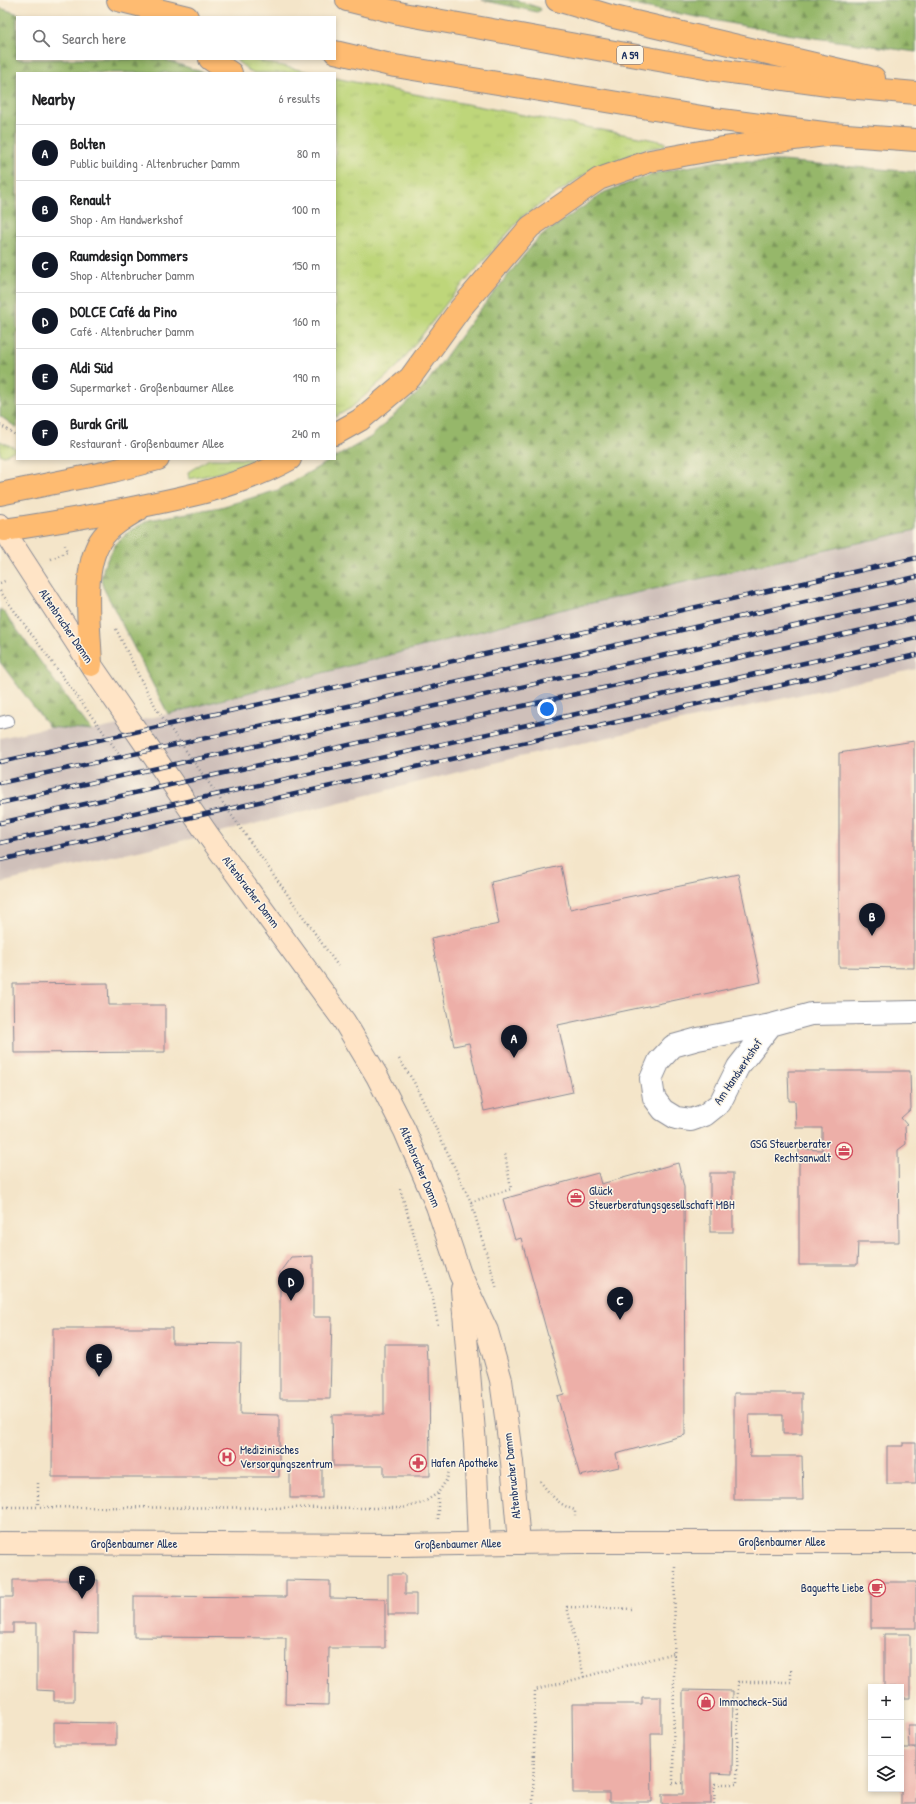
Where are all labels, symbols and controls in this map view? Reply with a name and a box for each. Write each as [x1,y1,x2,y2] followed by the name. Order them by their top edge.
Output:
[16,16,336,60] search box
[30,27,52,49] icon: search
[62,28,126,49] text: Search here
[617,46,643,64] road number: A 59
[32,87,75,110] text: Nearby
[279,89,320,107] text: 6 results
[70,133,106,154] text: Bolten
[42,144,48,162] text: A
[297,144,320,162] text: 80 m
[70,154,240,172] text: Public building · Altenbrucher Damm
[70,189,111,210] text: Renault
[42,200,48,218] text: B
[292,200,320,218] text: 100 m
[70,210,183,228] text: Shop · Am Handwerkshof
[70,245,188,266] text: Raumdesign Dommers
[41,256,49,274] text: C
[292,256,320,274] text: 150 m
[70,266,194,284] text: Shop · Altenbrucher Damm
[70,301,177,322] text: DOLCE Café da Pino
[42,312,48,330] text: D
[292,312,320,330] text: 160 m
[70,322,194,340] text: Café · Altenbrucher Damm
[70,357,113,378] text: Aldi Süd
[42,368,48,386] text: E
[293,368,320,386] text: 190 m
[70,378,234,396] text: Supermarket · Großenbaumer Allee
[70,413,128,434] text: Burak Grill
[43,424,47,442] text: F
[291,424,320,442] text: 240 m
[70,434,224,452] text: Restaurant · Großenbaumer Allee
[35,585,98,666] street label: Altenbrucher Damm
[537,699,557,719] your location
[219,852,284,931] street label: Altenbrucher Damm
[859,903,885,936] pin: B
[501,1025,527,1058] pin: A
[709,1035,766,1108] street label: Am Handwerkshof
[396,1124,445,1210] street label: Altenbrucher Damm
[750,1135,832,1166] place label: GSG Steuerberater Rechtsanwalt
[834,1141,854,1161] office icon: GSG Steuerberater Rechtsanwalt
[589,1182,735,1213] place label: Glück Steuerberatungsgesellschaft MBH
[566,1188,586,1208] office icon: Glück Steuerberatungsgesellschaft MBH
[278,1268,304,1301] pin: D
[607,1287,633,1320] pin: C
[86,1344,112,1377] pin: E
[499,1432,524,1520] street label: Altenbrucher Damm
[240,1441,333,1472] place label: Medizinisches Versorgungszentrum
[217,1447,237,1467] hospital icon: Medizinisches Versorgungszentrum
[408,1453,428,1473] pharmacy icon: Hafen Apotheke
[431,1454,498,1471] place label: Hafen Apotheke
[738,1533,826,1550] street label: Großenbaumer Allee
[414,1534,502,1553] street label: Großenbaumer Allee
[90,1535,178,1552] street label: Großenbaumer Allee
[69,1566,95,1599] pin: F
[867,1578,887,1598] cafe icon: Baguette Liebe
[801,1579,864,1596] place label: Baguette Liebe
[868,1684,904,1792] map controls
[868,1684,904,1720] button: +
[696,1692,716,1712] shop icon: Immocheck-Süd
[719,1693,787,1710] place label: Immocheck-Süd
[868,1720,904,1756] button: −
[868,1756,904,1792] button: layers

